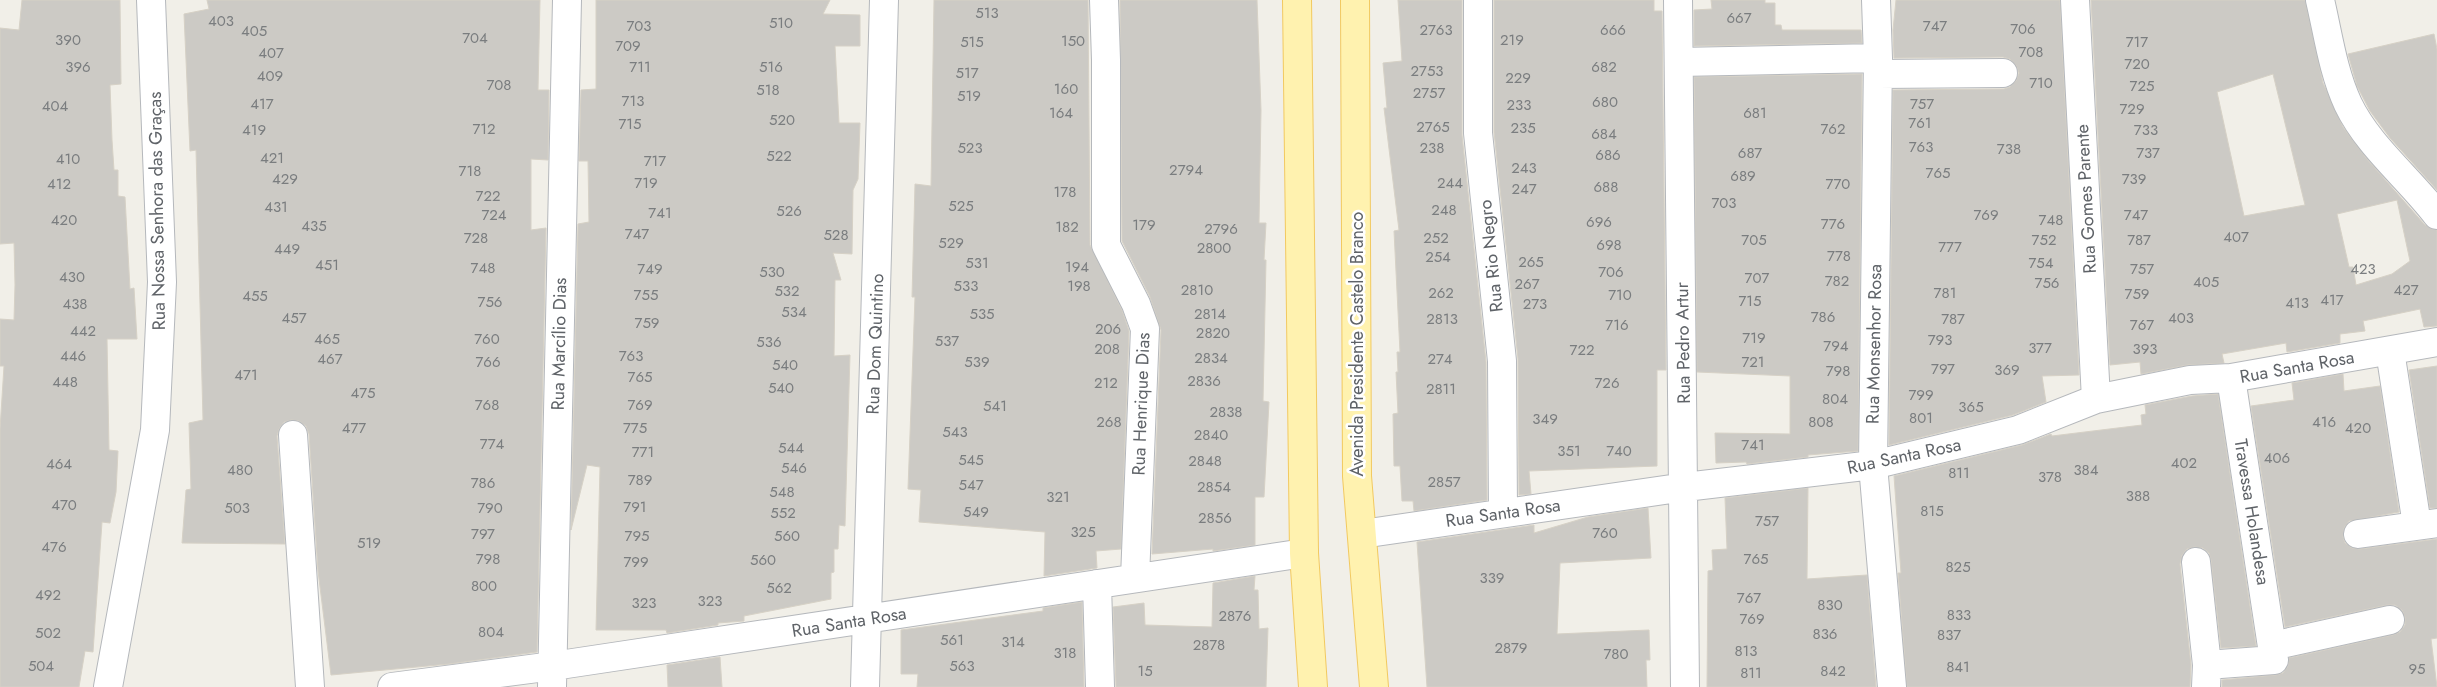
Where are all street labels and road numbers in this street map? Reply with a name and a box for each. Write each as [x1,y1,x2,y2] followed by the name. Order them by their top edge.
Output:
[142,91,172,331] street label: Rua Nossa Senhora das Graças
[2069,124,2103,274] street label: Rua Gomes Parente
[1472,198,1510,313] street label: Rua Rio Negro
[1344,211,1370,476] street label: Avenida Presidente Castelo Branco
[1860,264,1888,424] street label: Rua Monsenhor Rosa
[860,273,890,415] street label: Rua Dom Quintino
[545,277,573,411] street label: Rua Marcílio Dias
[1669,281,1697,404] street label: Rua Pedro Artur
[1126,332,1156,476] street label: Rua Henrique Dias
[2238,344,2356,390] street label: Rua Santa Rosa
[1845,431,1963,481] street label: Rua Santa Rosa
[2228,437,2276,587] street label: Travessa Holandesa
[1444,492,1562,534] street label: Rua Santa Rosa
[790,600,908,644] street label: Rua Santa Rosa

